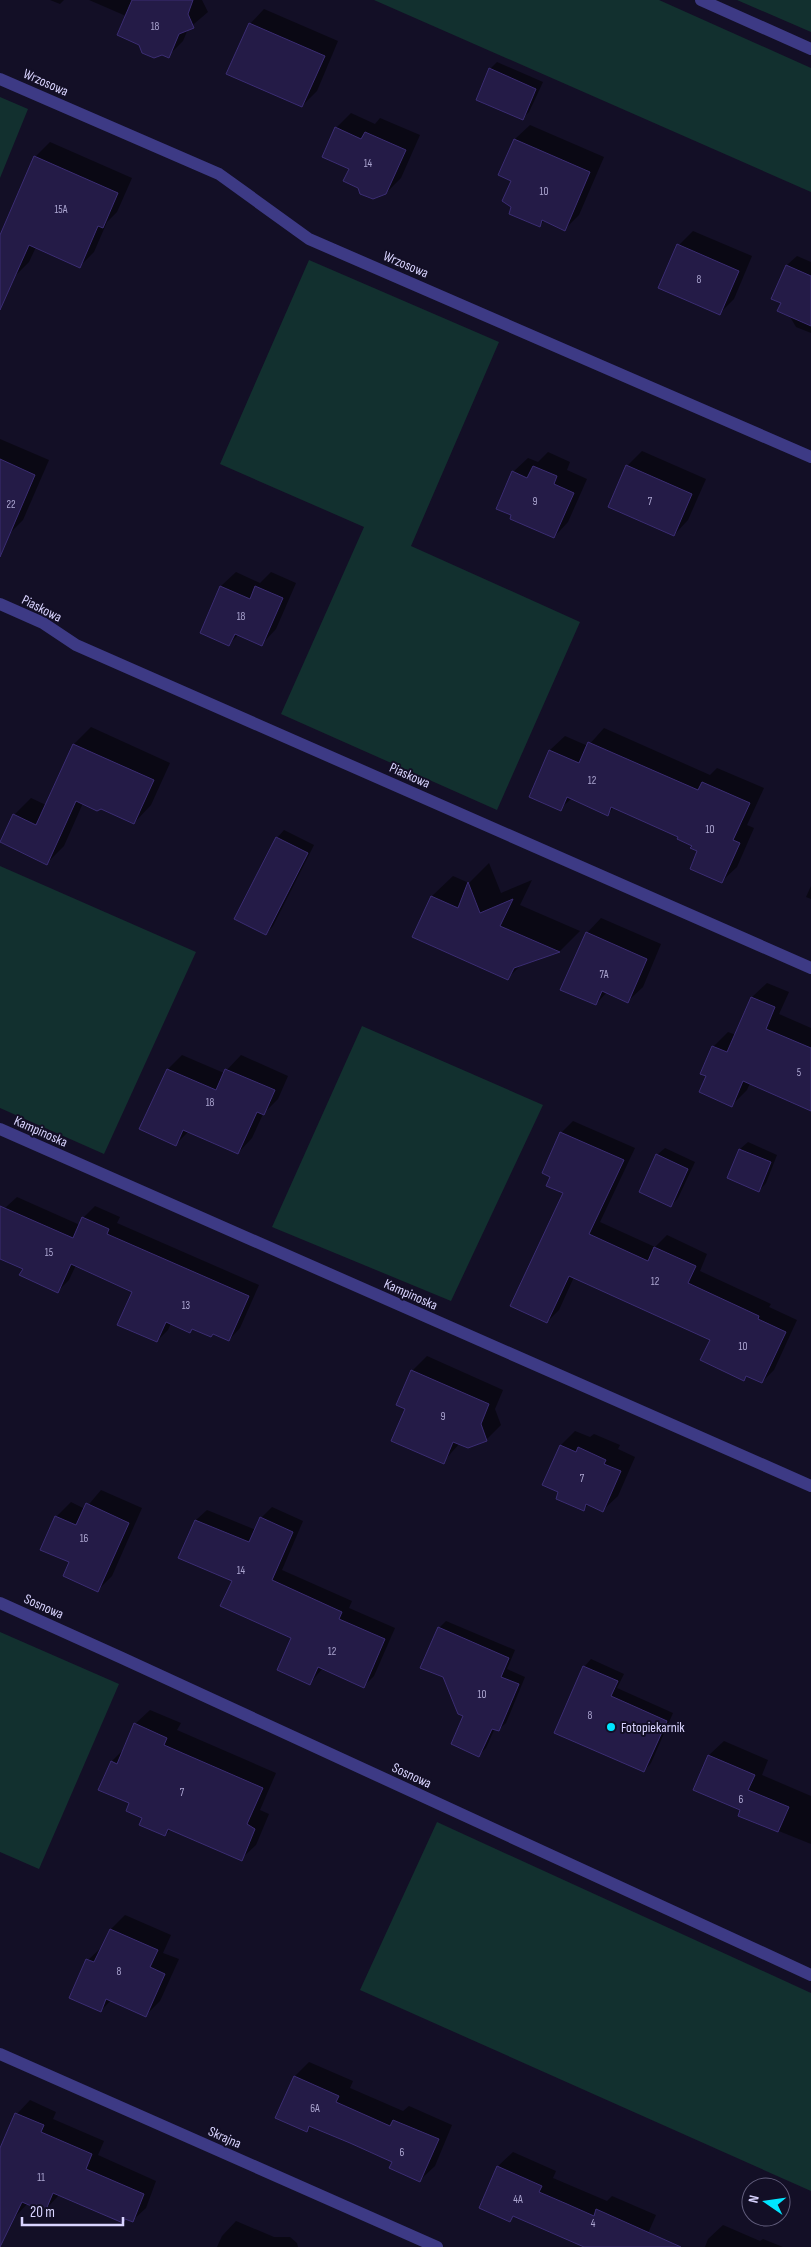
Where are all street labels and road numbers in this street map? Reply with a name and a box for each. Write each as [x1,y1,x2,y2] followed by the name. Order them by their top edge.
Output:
[21,65,71,100] street label: Wrzosowa
[381,247,431,282] street label: Wrzosowa
[19,591,65,626] street label: Piaskowa
[387,759,433,792] street label: Piaskowa
[11,1112,70,1151] street label: Kampinoska
[381,1275,440,1314] street label: Kampinoska
[21,1590,66,1623] street label: Sosnowa
[389,1759,434,1792] street label: Sosnowa
[206,2123,244,2152] street label: Skrajna

